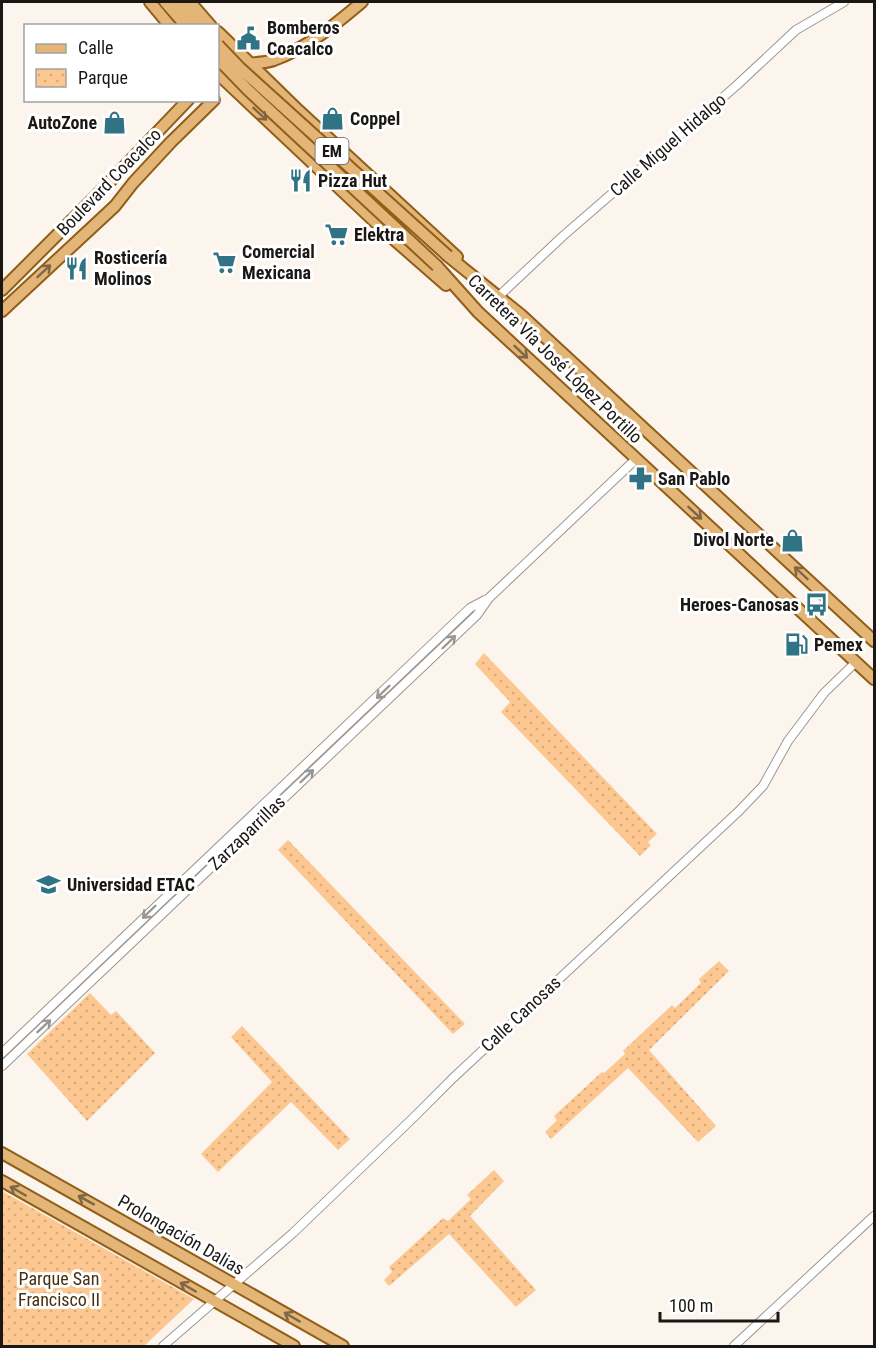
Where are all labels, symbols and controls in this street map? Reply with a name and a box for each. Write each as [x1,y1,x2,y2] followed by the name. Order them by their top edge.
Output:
[267,17,340,59] place label: Bomberos Coacalco
[24,24,219,102] legend
[236,25,262,51] public building icon: Bomberos Coacalco
[78,37,114,58] text: Calle
[78,67,128,88] text: Parque
[605,89,730,201] street label: Calle Miguel Hidalgo
[319,106,345,132] shop icon: Coppel
[252,107,267,121] one-way arrow
[350,108,400,129] place label: Coppel
[102,110,128,136] shop icon: AutoZone
[27,112,97,133] place label: AutoZone
[52,124,165,240] street label: Boulevard Coacalco
[316,138,348,164] road number: EM
[287,168,313,194] restaurant icon: Pizza Hut
[318,170,388,191] place label: Pizza Hut
[323,222,349,248] supermarket icon: Elektra
[354,224,404,245] place label: Elektra
[242,241,315,283] place label: Comercial Mexicana
[94,247,167,289] place label: Rosticería Molinos
[211,249,237,275] supermarket icon: Comercial Mexicana
[63,255,89,281] restaurant icon: Rosticería Molinos
[36,264,51,278] one-way arrow
[464,270,647,447] street label: Carretera Vía José López Portillo
[513,345,528,359] one-way arrow
[627,466,653,492] pharmacy icon: San Pablo
[658,468,730,489] place label: San Pablo
[687,506,702,520] one-way arrow
[779,527,805,553] shop icon: Divol Norte
[693,529,774,550] place label: Divol Norte
[793,565,808,580] one-way arrow
[804,592,830,618] bus stop icon: Heroes-Canosas
[680,594,799,615] place label: Heroes-Canosas
[783,632,809,658] fuel station icon: Pemex
[441,634,456,649] one-way arrow
[814,634,863,655] place label: Pemex
[375,684,390,699] one-way arrow
[300,769,315,783] one-way arrow
[204,791,289,874] street label: Zarzaparrillas
[36,872,62,898] school or university icon: Universidad ETAC
[67,874,195,895] place label: Universidad ETAC
[142,905,157,919] one-way arrow
[476,971,565,1056] street label: Calle Canosas
[36,1019,51,1033] one-way arrow
[10,1185,27,1197] one-way arrow
[114,1190,248,1279] street label: Prolongación Dalias
[78,1194,95,1206] one-way arrow
[18,1268,100,1310] park label: Parque San Francisco II
[180,1281,197,1293] one-way arrow
[660,1285,778,1323] scale bar
[669,1295,713,1316] text: 100 m
[284,1311,301,1323] one-way arrow

